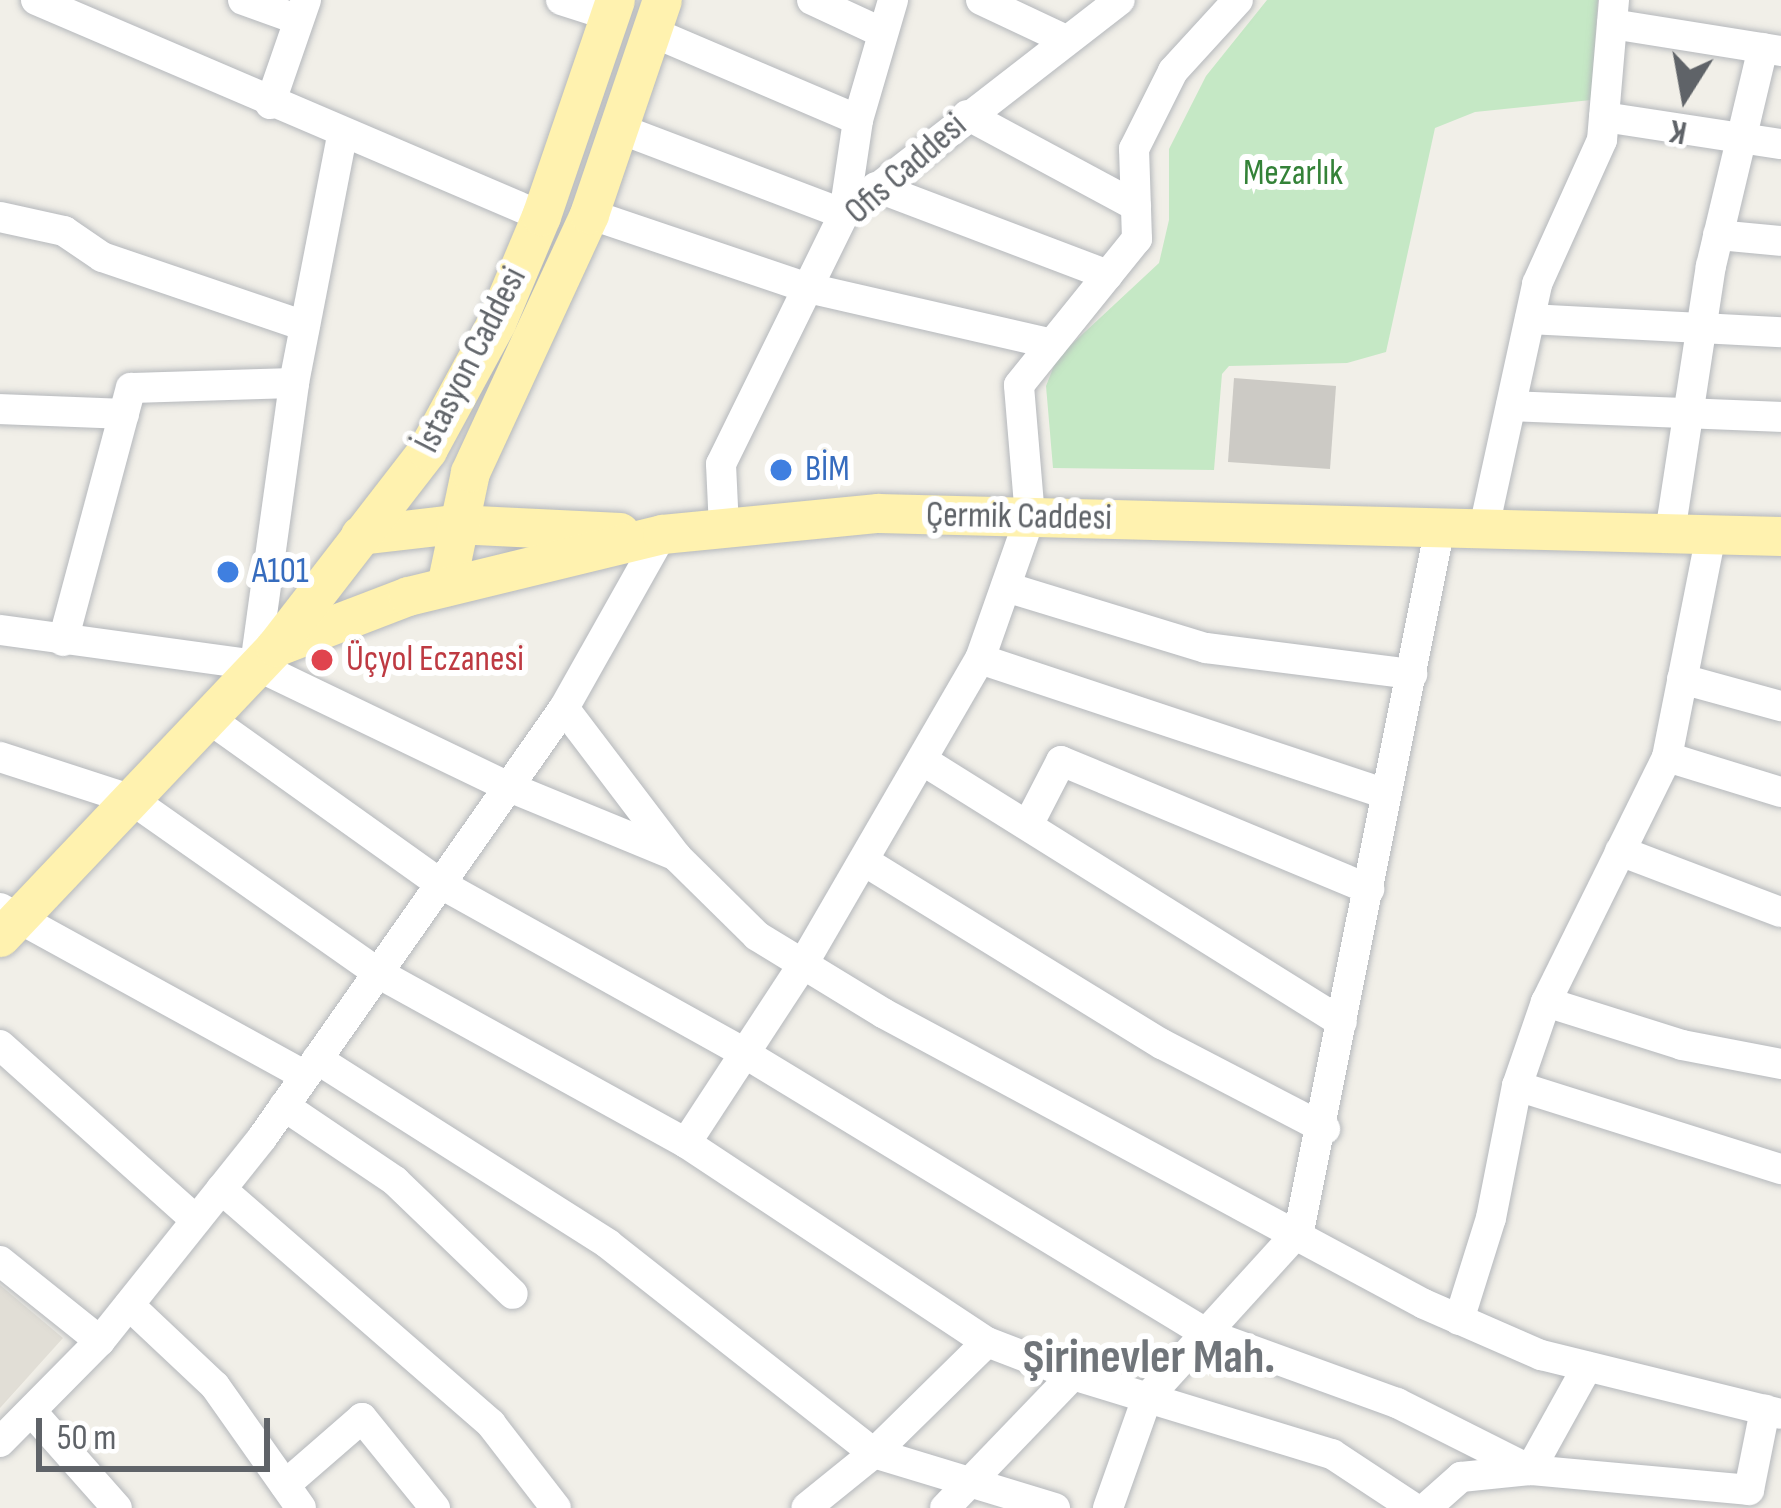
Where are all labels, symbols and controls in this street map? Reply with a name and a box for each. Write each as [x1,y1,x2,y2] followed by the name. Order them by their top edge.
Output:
[1625,36,1745,156] north arrow
[836,104,976,234] street label: Ofis Caddesi
[1666,110,1690,153] text: K
[1243,152,1343,196] park label: Mezarlık
[406,260,536,460] street label: İstasyon Caddesi
[805,448,850,492] place label: BİM
[768,457,794,483] marker: BİM
[926,494,1112,540] street label: Çermik Caddesi
[252,550,308,594] place label: A101
[215,559,241,585] marker: A101
[346,638,524,682] place label: Üçyol Eczanesi
[309,647,335,673] marker: Üçyol Eczanesi
[1023,1329,1275,1387] district label: Şirinevler Mah.
[42,1394,276,1468] scale bar
[57,1417,116,1460] text: 50 m

